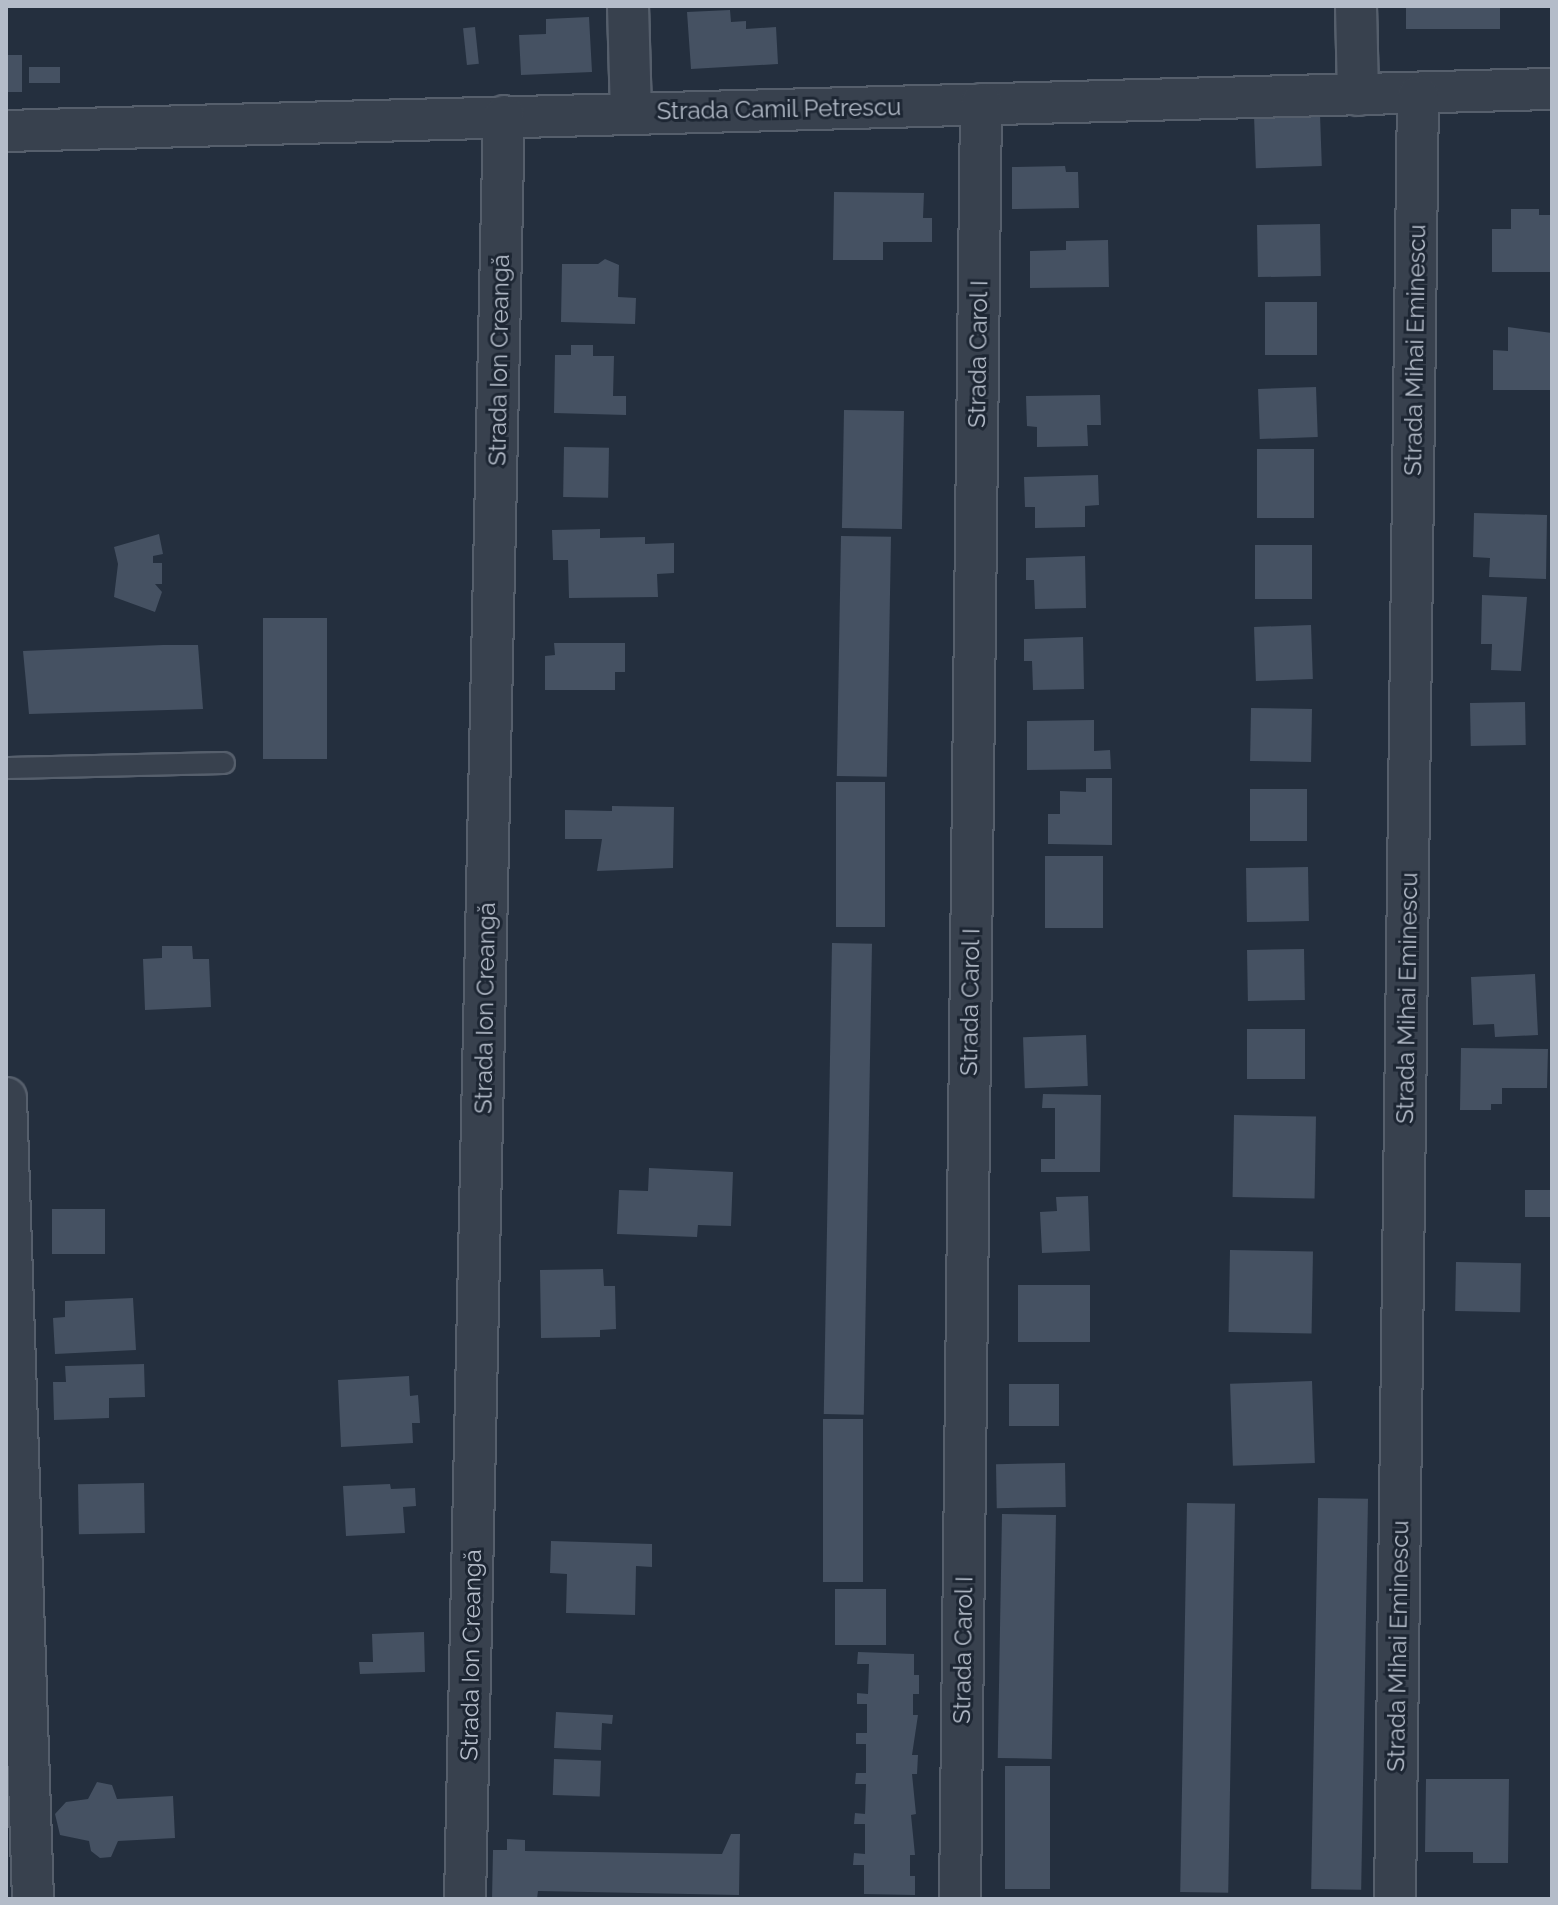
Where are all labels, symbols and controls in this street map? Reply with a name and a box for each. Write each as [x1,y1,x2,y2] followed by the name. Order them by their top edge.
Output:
[656,92,902,126] street label: Strada Camil Petrescu
[1398,224,1432,476] street label: Strada Mihai Eminescu
[483,254,515,466] street label: Strada Ion Creangă
[962,280,994,428] street label: Strada Carol I
[1390,872,1424,1124] street label: Strada Mihai Eminescu
[469,902,501,1114] street label: Strada Ion Creangă
[954,928,986,1076] street label: Strada Carol I
[1381,1520,1415,1772] street label: Strada Mihai Eminescu
[455,1549,487,1761] street label: Strada Ion Creangă
[947,1576,979,1724] street label: Strada Carol I

